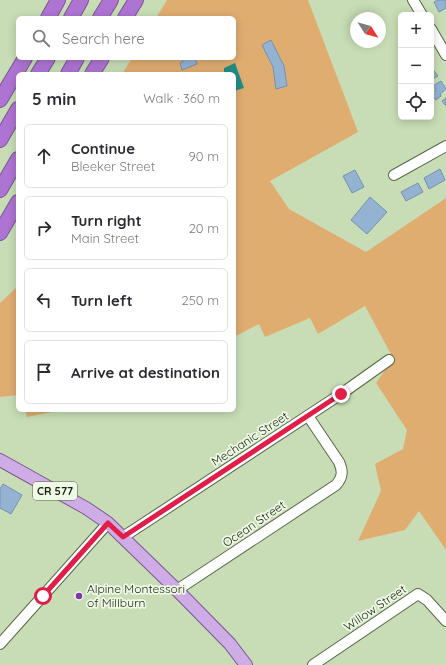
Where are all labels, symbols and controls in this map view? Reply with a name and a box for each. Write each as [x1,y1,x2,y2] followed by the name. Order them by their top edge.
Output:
[350,12,386,48] north arrow
[398,12,434,120] map controls
[398,12,434,48] button: +
[16,16,236,60] search box
[30,27,52,49] icon: search
[62,29,145,48] text: Search here
[398,48,434,84] button: −
[398,84,434,120] button: locate
[32,88,76,109] text: 5 min
[143,90,220,106] text: Walk · 360 m
[71,139,135,158] text: Continue
[33,145,55,167] icon: ahead
[189,148,219,164] text: 90 m
[71,158,155,174] text: Bleeker Street
[71,211,142,230] text: Turn right
[33,217,55,239] icon: right
[189,220,219,236] text: 20 m
[71,230,139,246] text: Main Street
[33,289,55,311] icon: left
[71,291,133,310] text: Turn left
[182,292,219,308] text: 250 m
[33,361,55,383] icon: arrive
[71,363,220,382] text: Arrive at destination
[332,385,350,403] route end
[208,408,291,469] street label: Mechanic Street
[33,482,77,500] road number: CR 577
[219,497,288,550] street label: Ocean Street
[87,581,185,610] place label: Alpine Montessori of Millburn
[341,581,409,634] street label: Willow Street
[34,587,52,605] route start
[74,591,84,601] marker: Alpine Montessori of Millburn

